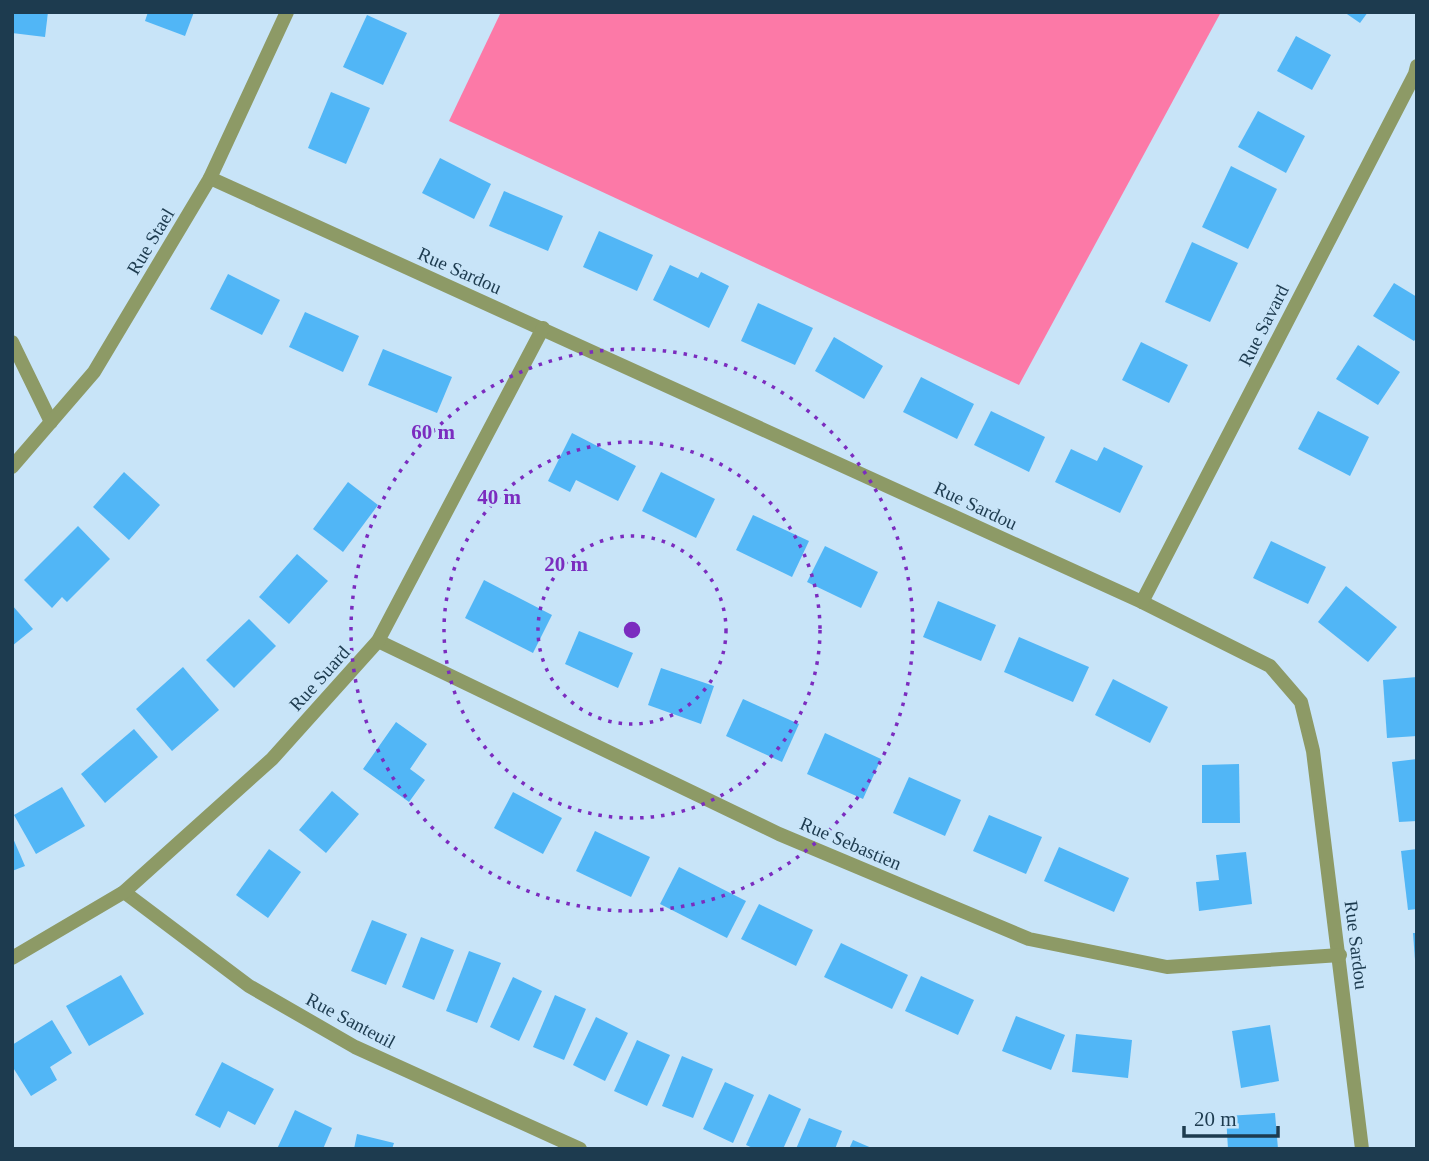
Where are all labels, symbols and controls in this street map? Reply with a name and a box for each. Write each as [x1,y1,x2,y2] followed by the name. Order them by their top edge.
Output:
[123,204,178,278] street label: Rue Stael
[415,243,505,298] street label: Rue Sardou
[1234,281,1293,369] street label: Rue Savard
[411,420,455,444] text: 60 m
[931,477,1021,534] street label: Rue Sardou
[477,485,521,509] text: 40 m
[544,552,588,576] text: 20 m
[620,618,644,642] centre of rings
[285,641,354,715] street label: Rue Suard
[797,813,905,874] street label: Rue Sebastien
[1341,900,1372,991] street label: Rue Sardou
[303,988,399,1053] street label: Rue Santeuil
[1184,1094,1278,1138] scale bar
[1194,1107,1237,1131] text: 20 m

